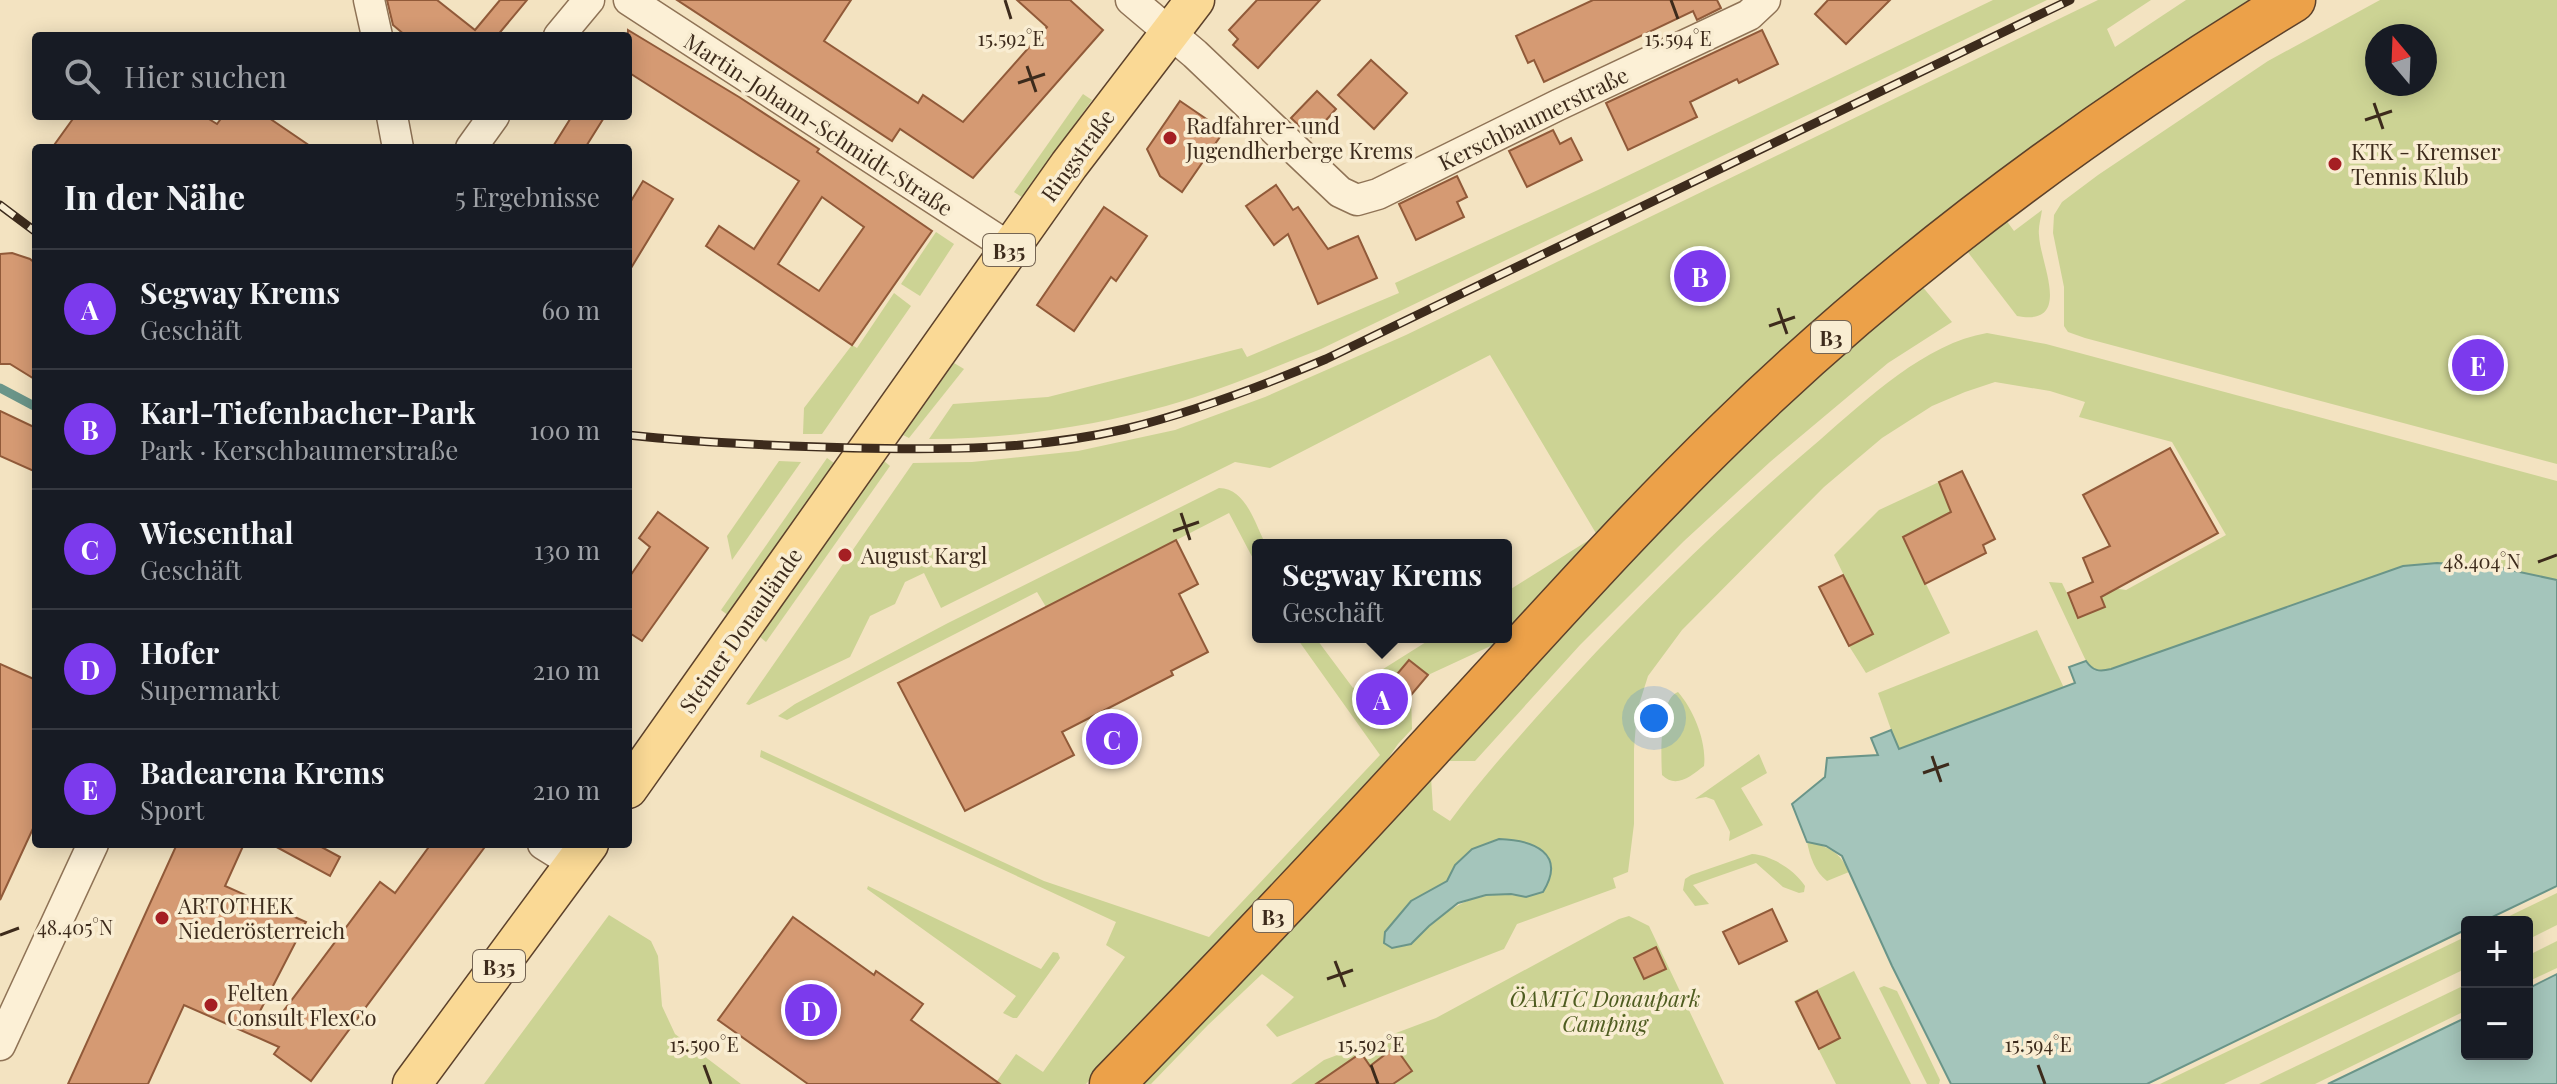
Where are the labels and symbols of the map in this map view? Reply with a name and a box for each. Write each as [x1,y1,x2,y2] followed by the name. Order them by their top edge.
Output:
[978,24,1044,51] text: 15.592°E
[1644,24,1712,51] text: 15.594°E
[2365,24,2437,96] north arrow
[679,26,959,222] street label: Martin-Johann-Schmidt-Straße
[1433,59,1633,177] street label: Kerschbaumerstraße
[1033,103,1121,207] street label: Ringstraße
[1185,110,1413,165] place label: Radfahrer- und Jugendherberge Krems
[1161,129,1179,147] marker: Radfahrer- und Jugendherberge Krems
[2351,136,2501,191] place label: KTK - Kremser Tennis Klub
[2326,155,2344,173] marker: KTK - Kremser Tennis Klub
[983,234,1035,266] road number: B35
[1674,246,1726,306] pin: B
[1811,321,1851,353] road number: B3
[2452,335,2504,395] pin: E
[860,540,987,570] place label: August Kargl
[672,541,808,719] street label: Steiner Donaulände
[836,546,854,564] marker: August Kargl
[2443,547,2521,574] text: 48.404°N
[1356,669,1408,729] pin: A
[1634,698,1674,738] your location
[1086,709,1138,769] pin: C
[177,890,345,945] place label: ARTOTHEK Niederösterreich
[1253,900,1293,932] road number: B3
[153,909,171,927] marker: ARTOTHEK Niederösterreich
[37,913,113,940] text: 48.405°N
[473,950,525,982] road number: B35
[227,977,377,1032] place label: Felten Consult FlexCo
[785,980,837,1040] pin: D
[1510,983,1700,1038] park label: ÖAMTC Donaupark Camping
[202,996,220,1014] marker: Felten Consult FlexCo
[669,1030,739,1057] text: 15.590°E
[1338,1030,1404,1057] text: 15.592°E
[2004,1030,2072,1057] text: 15.594°E

